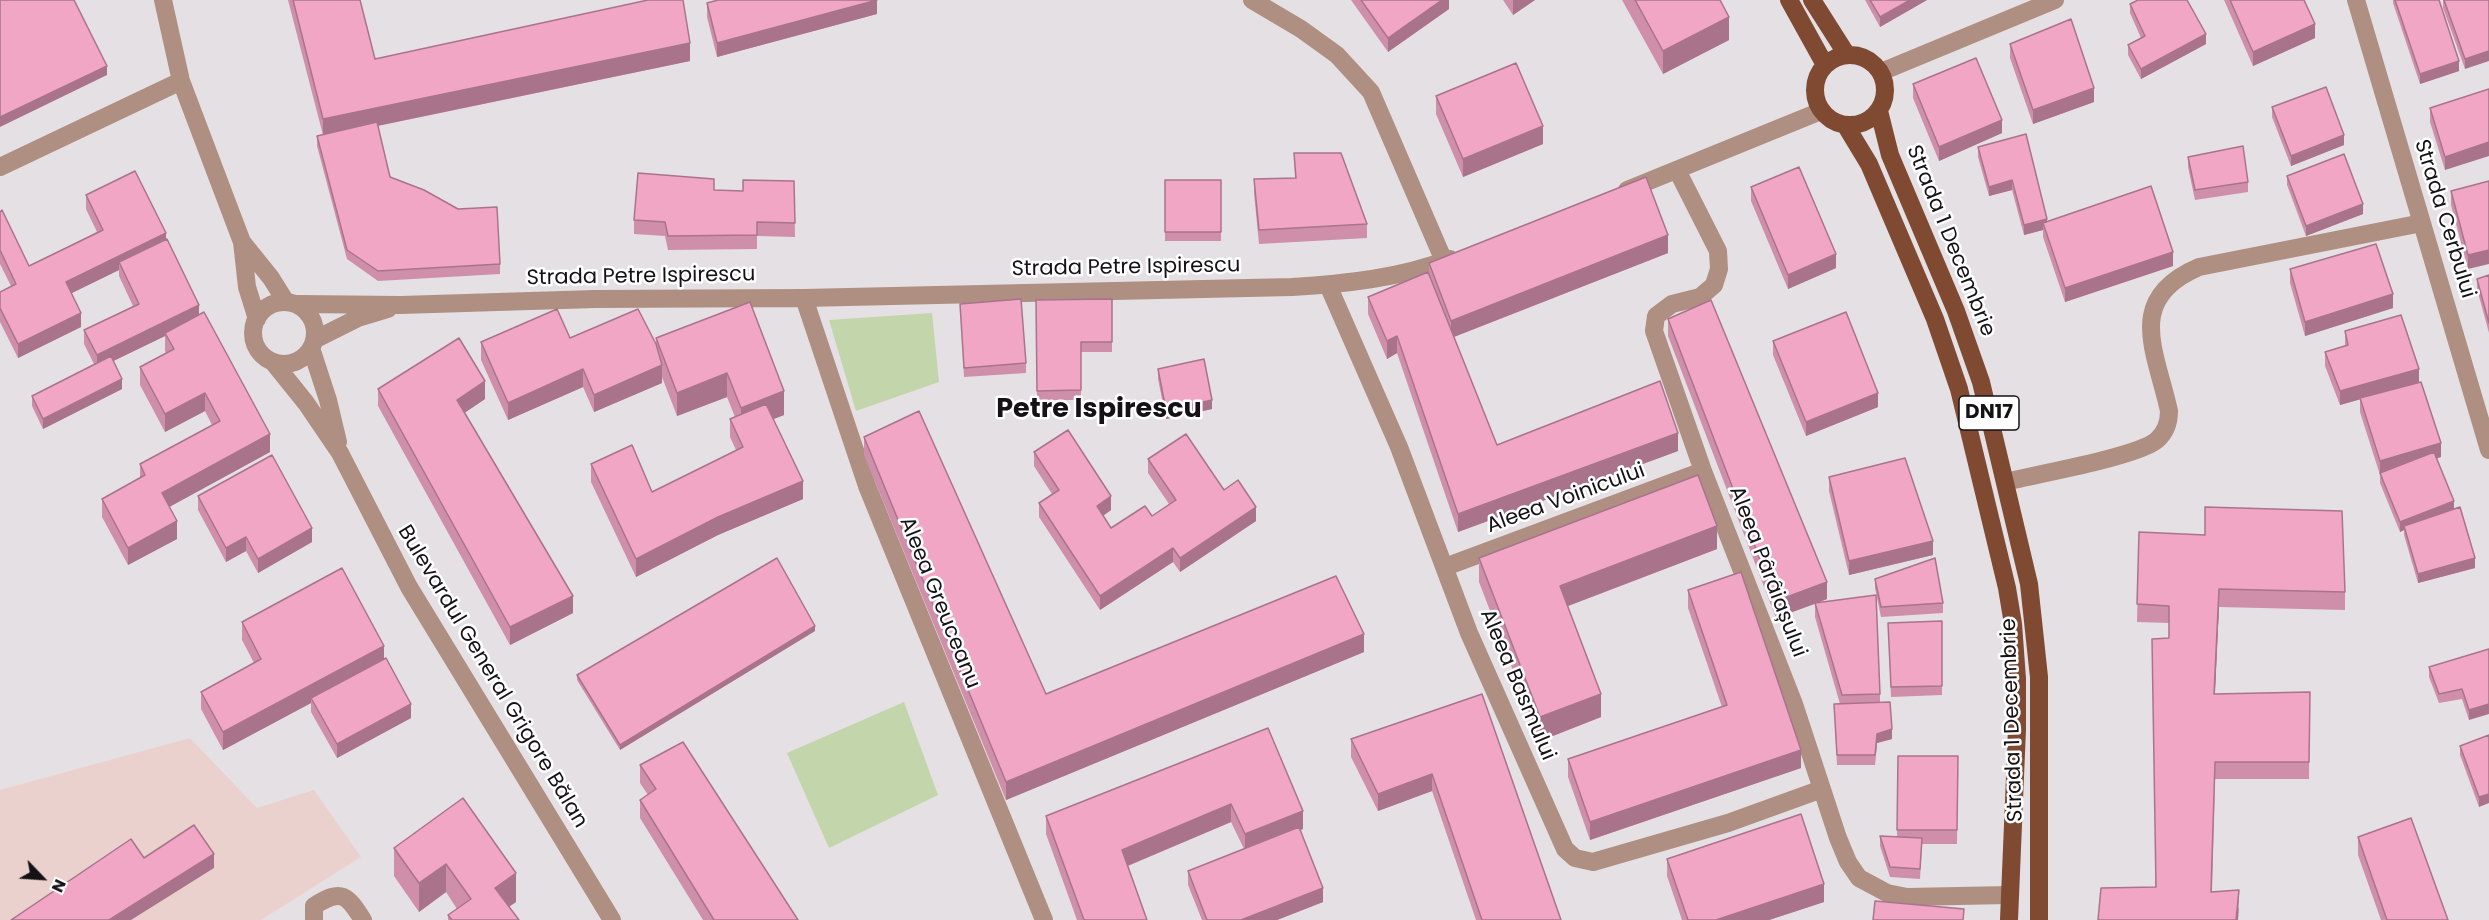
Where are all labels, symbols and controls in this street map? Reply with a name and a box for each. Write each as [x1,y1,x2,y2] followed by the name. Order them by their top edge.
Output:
[2408,137,2480,301] street label: Strada Cerbului
[1900,142,2000,340] street label: Strada 1 Decembrie
[1011,253,1241,283] street label: Strada Petre Ispirescu
[526,262,756,292] street label: Strada Petre Ispirescu
[996,394,1202,426] district label: Petre Ispirescu
[1959,396,2019,430] road number: DN17
[1483,459,1649,539] street label: Aleea Voinicului
[1723,483,1811,661] street label: Aleea Pârâiașului
[893,514,985,692] street label: Aleea Greuceanu
[391,521,593,833] street label: Bulevardul General Grigore Bălan
[1474,605,1560,765] street label: Aleea Basmului
[1997,618,2029,822] street label: Strada 1 Decembrie
[12,848,72,908] north arrow
[46,875,72,896] text: N

